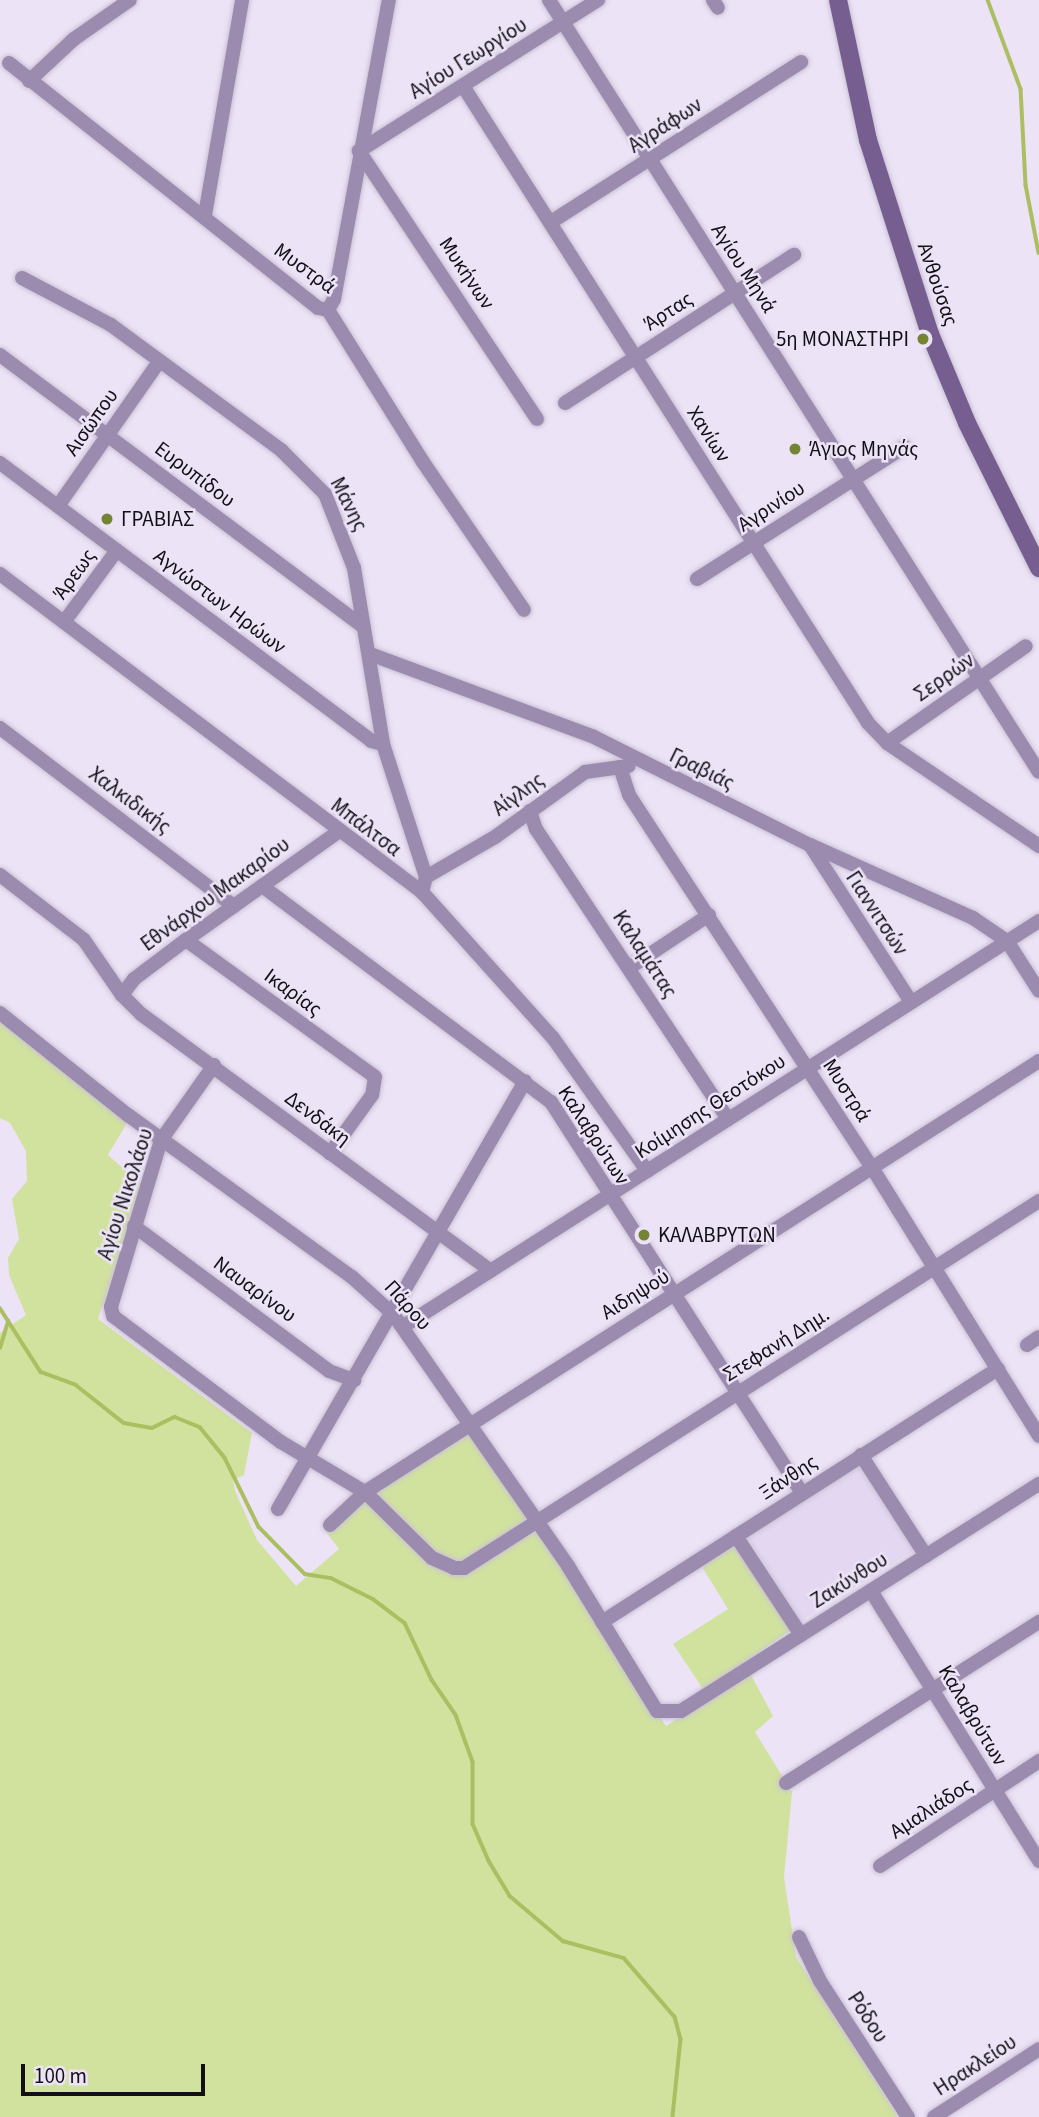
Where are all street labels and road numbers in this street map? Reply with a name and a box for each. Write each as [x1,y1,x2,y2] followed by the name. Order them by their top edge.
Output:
[405,12,531,104] street label: Αγίου Γεωργίου
[623,92,707,158] street label: Αγράφων
[706,219,782,317] street label: Αγίου Μηνά
[434,232,500,314] street label: Μυκήνων
[269,237,341,299] street label: Μυστρά
[912,239,964,329] street label: Ανθούσας
[639,286,697,336] street label: Άρτας
[59,383,123,461] street label: Αισώπου
[682,401,736,467] street label: Χανίων
[150,436,240,512] street label: Ευρυπίδου
[325,473,373,535] street label: Μάνης
[733,475,809,537] street label: Αγρινίου
[149,543,291,659] street label: Αγνώστων Ηρώων
[47,544,101,604] street label: Άρεως
[909,647,979,707] street label: Σερρών
[665,743,739,795] street label: Γραβιάς
[84,761,176,839] street label: Χαλκιδικής
[487,767,549,821] street label: Αίγλης
[326,792,406,862] street label: Μπάλτσα
[136,832,294,956] street label: Εθνάρχου Μακαρίου
[840,866,914,960] street label: Γιαννιτσών
[607,906,683,1002] street label: Καλαμάτας
[259,963,327,1021] street label: Ικαρίας
[630,1048,790,1164] street label: Κοίμησης Θεοτόκου
[817,1054,877,1126] street label: Μυστρά
[553,1081,635,1189] street label: Καλαβρύτων
[280,1085,356,1151] street label: Δενδάκη
[92,1125,158,1263] street label: Αγίου Νικολάου
[209,1250,301,1328] street label: Ναυαρίνου
[596,1263,674,1325] street label: Αιδηψού
[379,1275,437,1335] street label: Πάρου
[718,1301,834,1387] street label: Στεφανή Δημ.
[754,1449,822,1505] street label: Ξάνθης
[806,1546,892,1614] street label: Ζακύνθου
[933,1660,1013,1770] street label: Καλαβρύτων
[885,1772,977,1844] street label: Αμαλιάδος
[842,1987,894,2047] street label: Ρόδου
[929,2029,1021,2101] street label: Ηρακλείου

